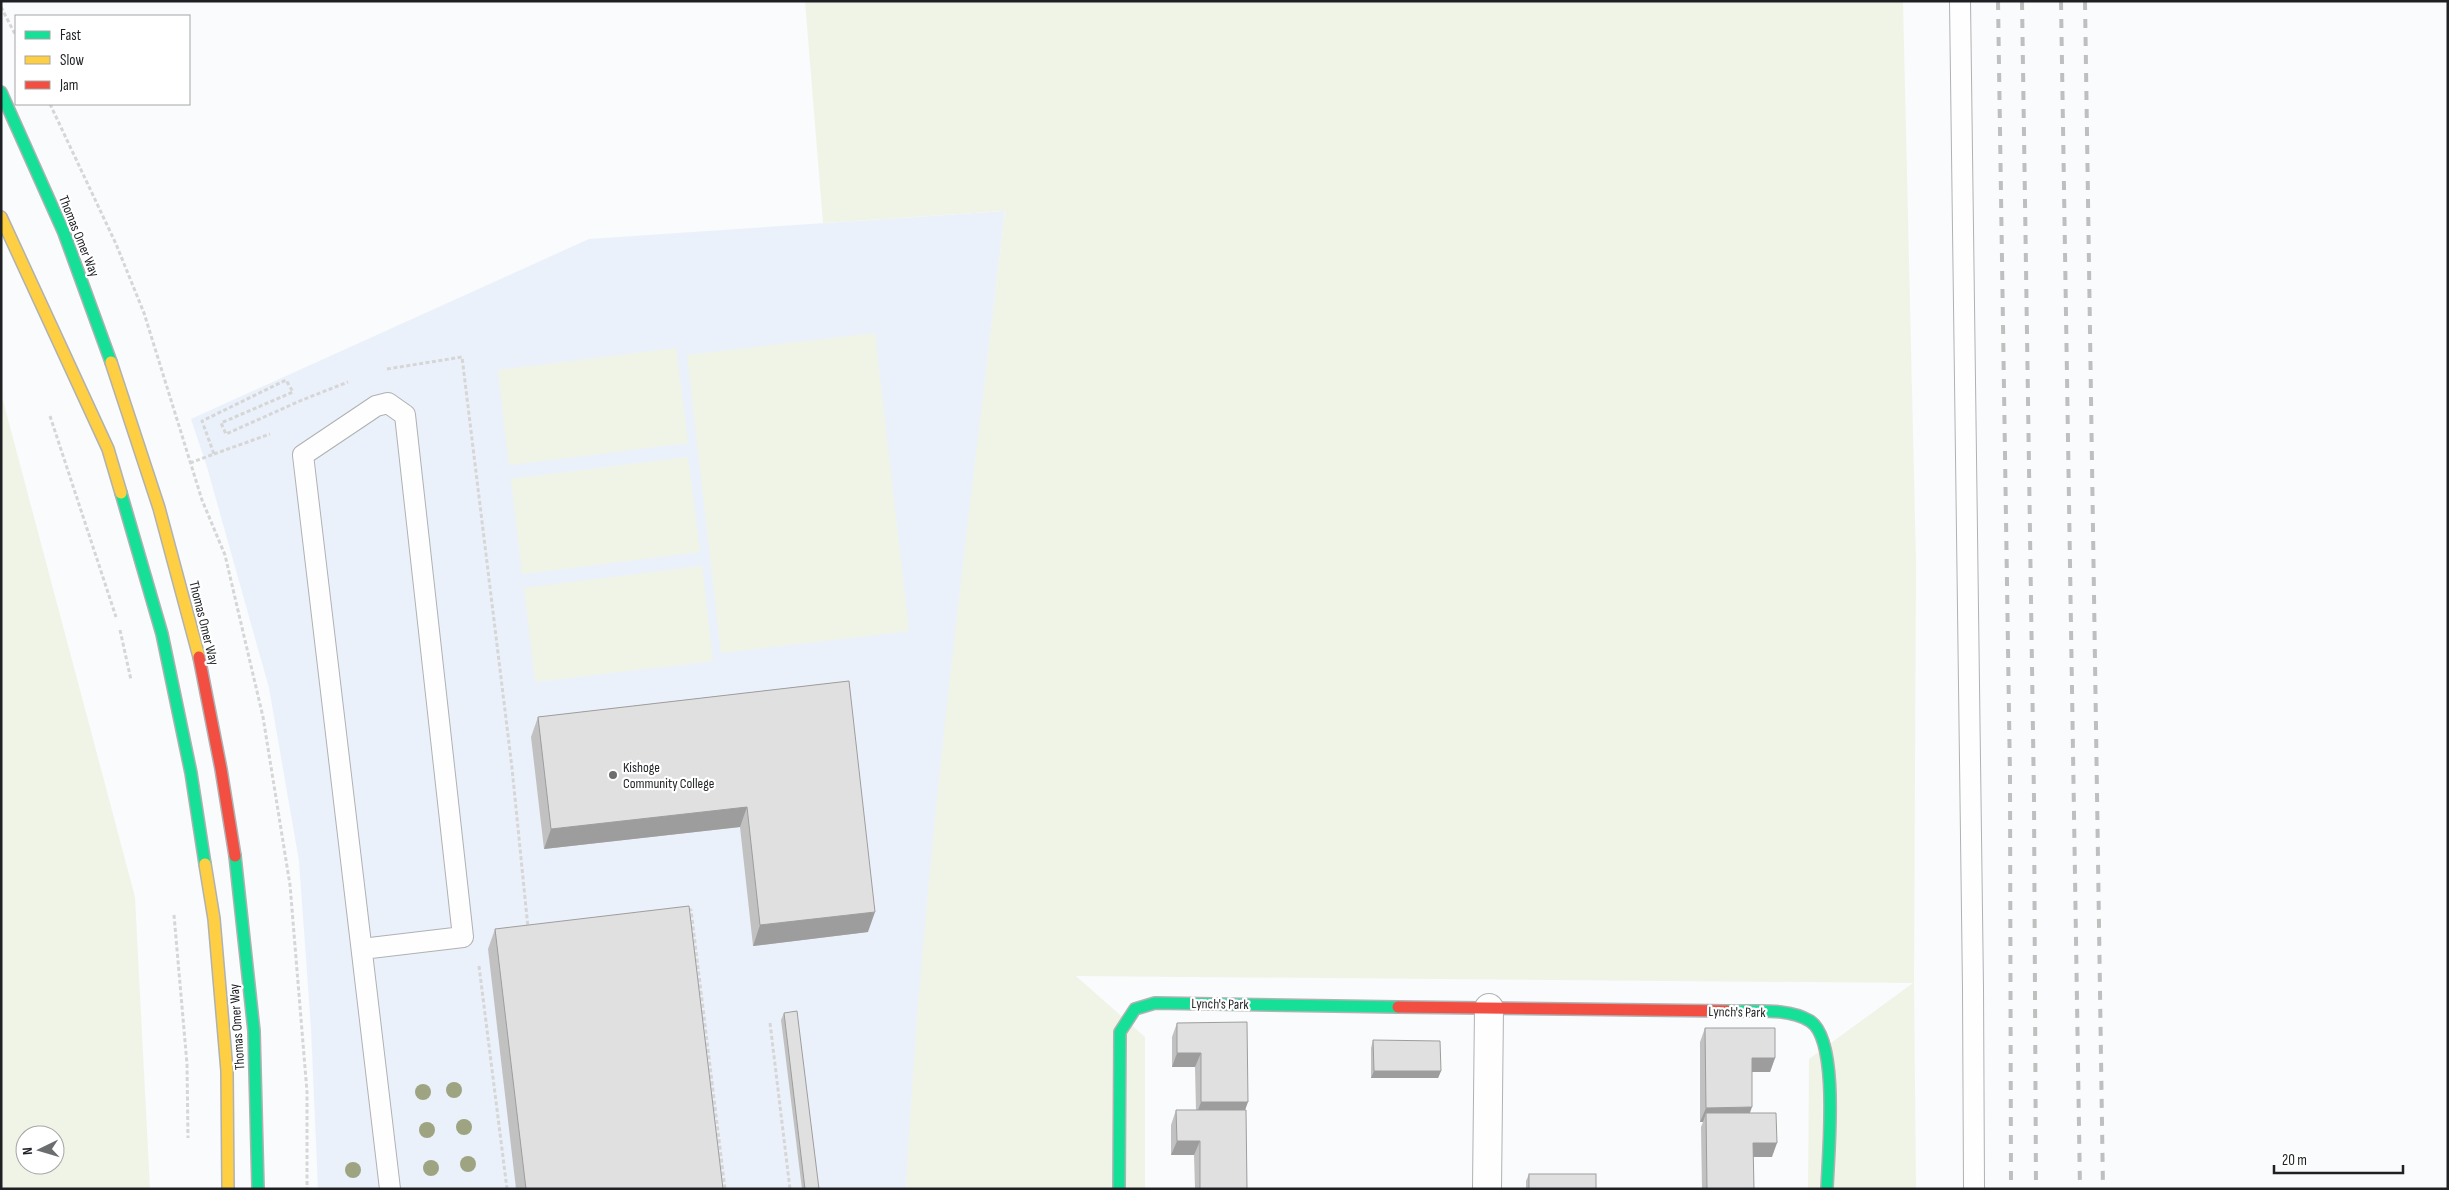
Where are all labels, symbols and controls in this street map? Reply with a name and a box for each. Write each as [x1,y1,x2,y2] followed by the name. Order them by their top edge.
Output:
[15,15,190,105] legend
[60,26,82,45] text: Fast
[60,51,84,70] text: Slow
[59,76,78,95] text: Jam
[55,193,103,280] street label: Thomas Omer Way
[185,579,223,667] street label: Thomas Omer Way
[623,759,714,792] place label: Kishoge Community College
[607,769,619,781] marker: Kishoge Community College
[225,983,248,1071] street label: Thomas Omer Way
[1191,995,1249,1013] street label: Lynch's Park
[1708,1003,1766,1021] street label: Lynch's Park
[15,1125,65,1175] north arrow
[2274,1142,2403,1174] scale bar
[19,1147,36,1156] text: N
[2282,1151,2307,1170] text: 20 m

